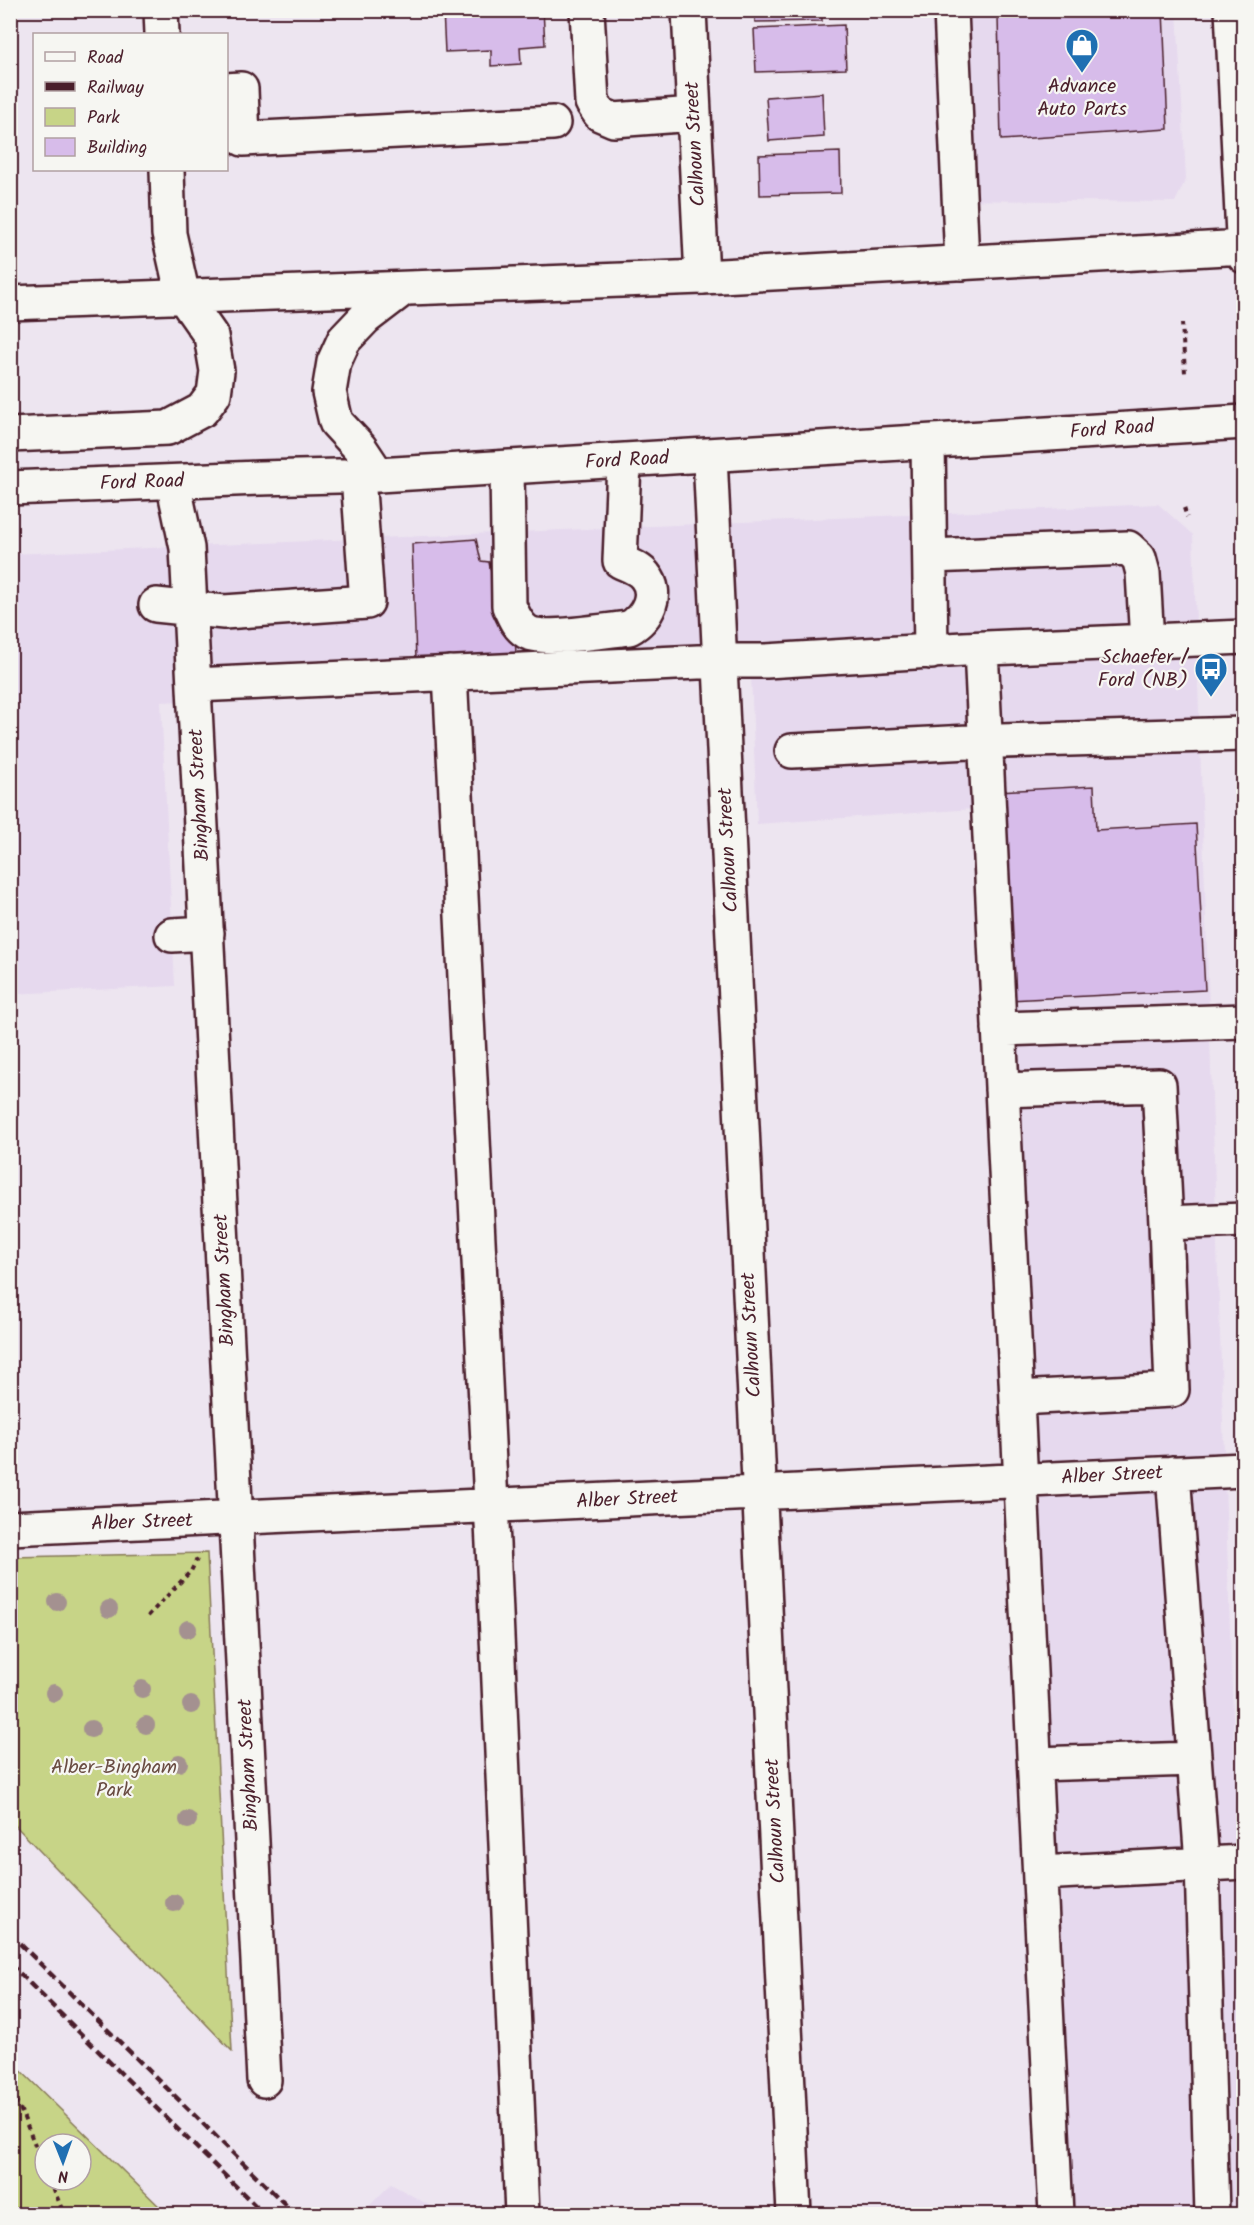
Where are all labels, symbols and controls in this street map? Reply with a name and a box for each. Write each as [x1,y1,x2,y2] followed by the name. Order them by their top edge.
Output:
[1064,27,1100,74] shop icon: Advance Auto Parts
[33,33,228,171] legend
[87,44,124,73] text: Road
[1037,71,1127,126] place label: Advance Auto Parts
[87,74,144,103] text: Railway
[677,80,715,207] street label: Calhoun Street
[87,104,120,133] text: Park
[87,134,147,163] text: Building
[1069,411,1156,449] street label: Ford Road
[584,443,671,479] street label: Ford Road
[99,466,186,500] street label: Ford Road
[1098,642,1190,697] place label: Schaefer / Ford (NB)
[1193,651,1229,698] bus stop icon: Schaefer / Ford (NB)
[181,728,219,862] street label: Bingham Street
[710,786,748,913] street label: Calhoun Street
[206,1213,244,1347] street label: Bingham Street
[733,1271,771,1398] street label: Calhoun Street
[1060,1457,1164,1495] street label: Alber Street
[575,1481,679,1519] street label: Alber Street
[91,1505,194,1541] street label: Alber Street
[230,1698,268,1832] street label: Bingham Street
[51,1752,177,1807] park label: Alber-Bingham Park
[757,1757,795,1884] street label: Calhoun Street
[33,2132,93,2192] north arrow
[58,2163,69,2188] text: N

